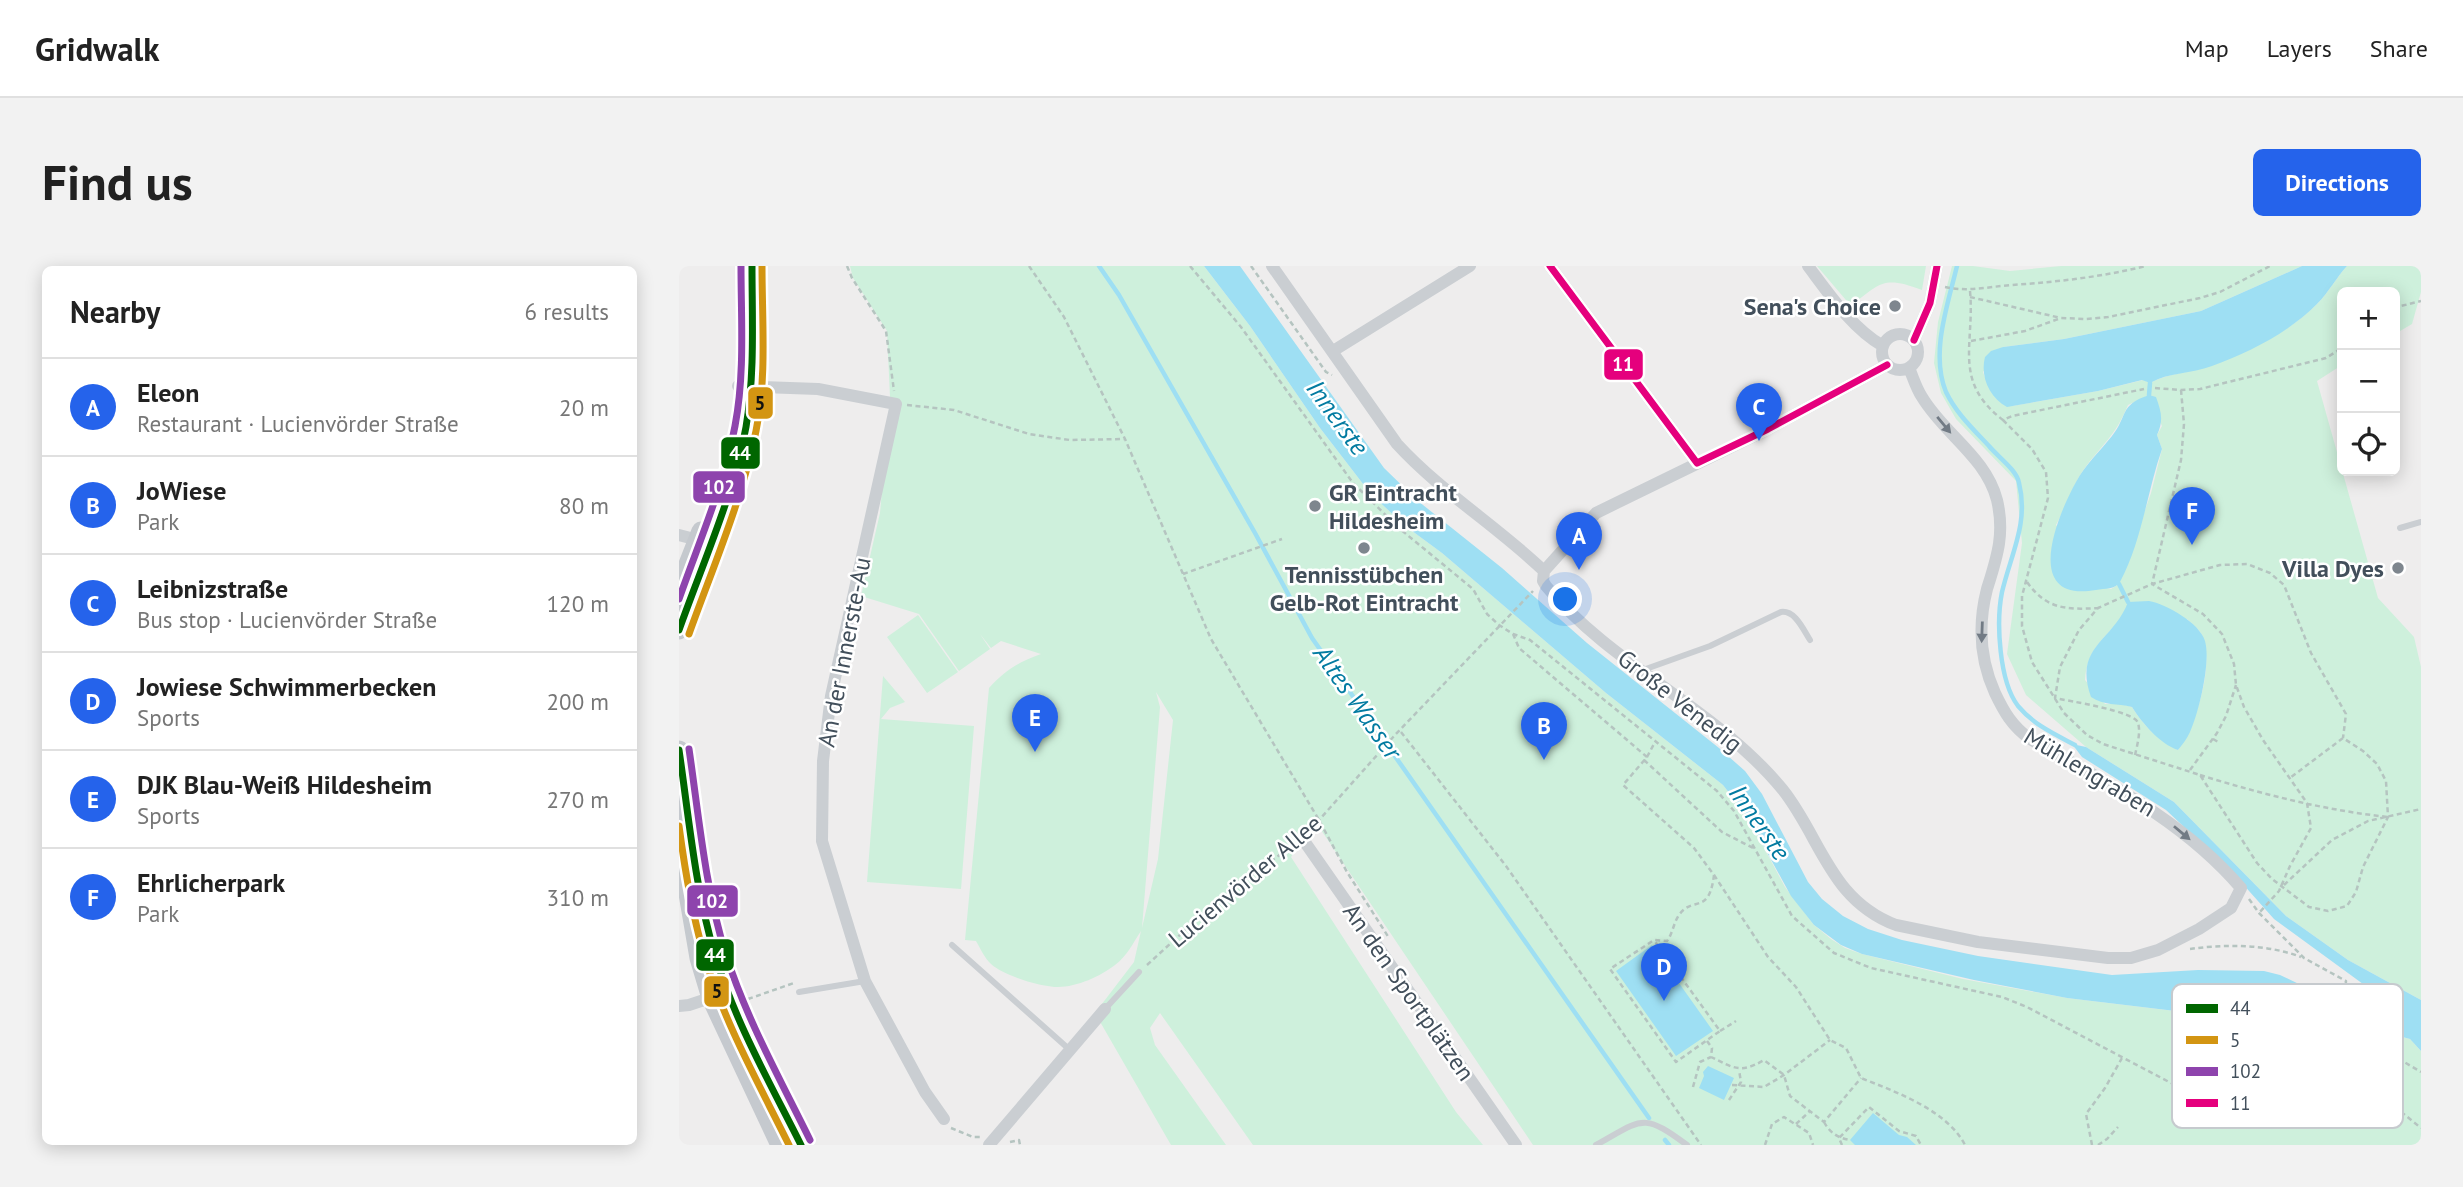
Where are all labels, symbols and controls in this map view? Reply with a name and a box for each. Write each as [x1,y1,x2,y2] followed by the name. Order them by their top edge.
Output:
[35,27,159,70] text: Gridwalk
[2185,33,2229,64] text: Map
[2267,33,2332,64] text: Layers
[2370,33,2428,64] text: Share
[2253,149,2421,216] button: Directions
[42,150,193,214] text: Find us
[2337,287,2400,476] map controls
[2337,287,2400,350] button: +
[1744,291,1881,322] place label: Sena's Choice
[70,292,160,331] text: Nearby
[525,297,609,326] text: 6 results
[1887,298,1903,314] marker: Sena's Choice
[1603,348,1644,381] line badge: 11
[2337,350,2400,413] button: −
[1612,352,1634,376] text: 11
[1300,373,1376,461] water label: Innerste
[137,376,199,409] text: Eleon
[1736,383,1782,441] pin: C
[747,386,774,420] line badge: 5
[755,391,765,415] text: 5
[86,393,100,422] text: A
[559,393,609,422] text: 20 m
[137,409,459,438] text: Restaurant · Lucienvörder Straße
[2337,413,2400,476] button: locate
[1937,416,1952,434] one-way arrow
[720,436,761,470] line badge: 44
[729,441,751,465] text: 44
[692,470,746,504] line badge: 102
[137,474,226,507] text: JoWiese
[703,475,735,499] text: 102
[1329,477,1457,536] place label: GR Eintracht Hildesheim
[2169,487,2215,545] pin: F
[86,491,100,520] text: B
[559,491,609,520] text: 80 m
[1307,498,1323,514] marker: GR Eintracht Hildesheim
[137,507,179,536] text: Park
[1556,512,1602,570] pin: A
[1356,540,1372,556] marker: Tennisstübchen Gelb-Rot Eintracht
[2281,553,2384,584] place label: Villa Dyes
[810,554,878,750] street label: An der Innerste-Au
[1270,559,1459,618] place label: Tennisstübchen Gelb-Rot Eintracht
[2390,560,2406,576] marker: Villa Dyes
[137,572,288,605] text: Leibnizstraße
[1548,582,1582,616] your location
[87,589,99,618] text: C
[547,589,609,618] text: 120 m
[137,605,437,634] text: Bus stop · Lucienvörder Straße
[1976,622,1987,644] one-way arrow
[1306,638,1410,767] water label: Altes Wasser
[1611,643,1749,759] street label: Große Venedig
[137,670,436,703] text: Jowiese Schwimmerbecken
[86,687,100,716] text: D
[547,687,609,716] text: 200 m
[1012,694,1058,752] pin: E
[1521,702,1567,760] pin: B
[137,703,200,732] text: Sports
[2018,720,2162,824] street label: Mühlengraben
[137,768,432,801] text: DJK Blau-Weiß Hildesheim
[1722,778,1798,866] water label: Innerste
[87,785,99,814] text: E
[547,785,609,814] text: 270 m
[137,801,200,830] text: Sports
[1162,808,1328,954] street label: Lucienvörder Allee
[2174,825,2191,840] one-way arrow
[137,866,285,899] text: Ehrlicherpark
[87,883,99,912] text: F
[547,883,609,912] text: 310 m
[686,884,739,918] line badge: 102
[696,889,728,913] text: 102
[1336,897,1482,1087] street label: An den Sportplätzen
[137,899,179,928] text: Park
[695,938,735,972] line badge: 44
[704,943,726,967] text: 44
[1641,943,1687,1001] pin: D
[703,975,730,1008] line badge: 5
[712,979,722,1003] text: 5
[2172,984,2403,1128] legend
[2230,996,2251,1020] text: 44
[2230,1028,2240,1052] text: 5
[2230,1059,2261,1083] text: 102
[2230,1091,2251,1115] text: 11

